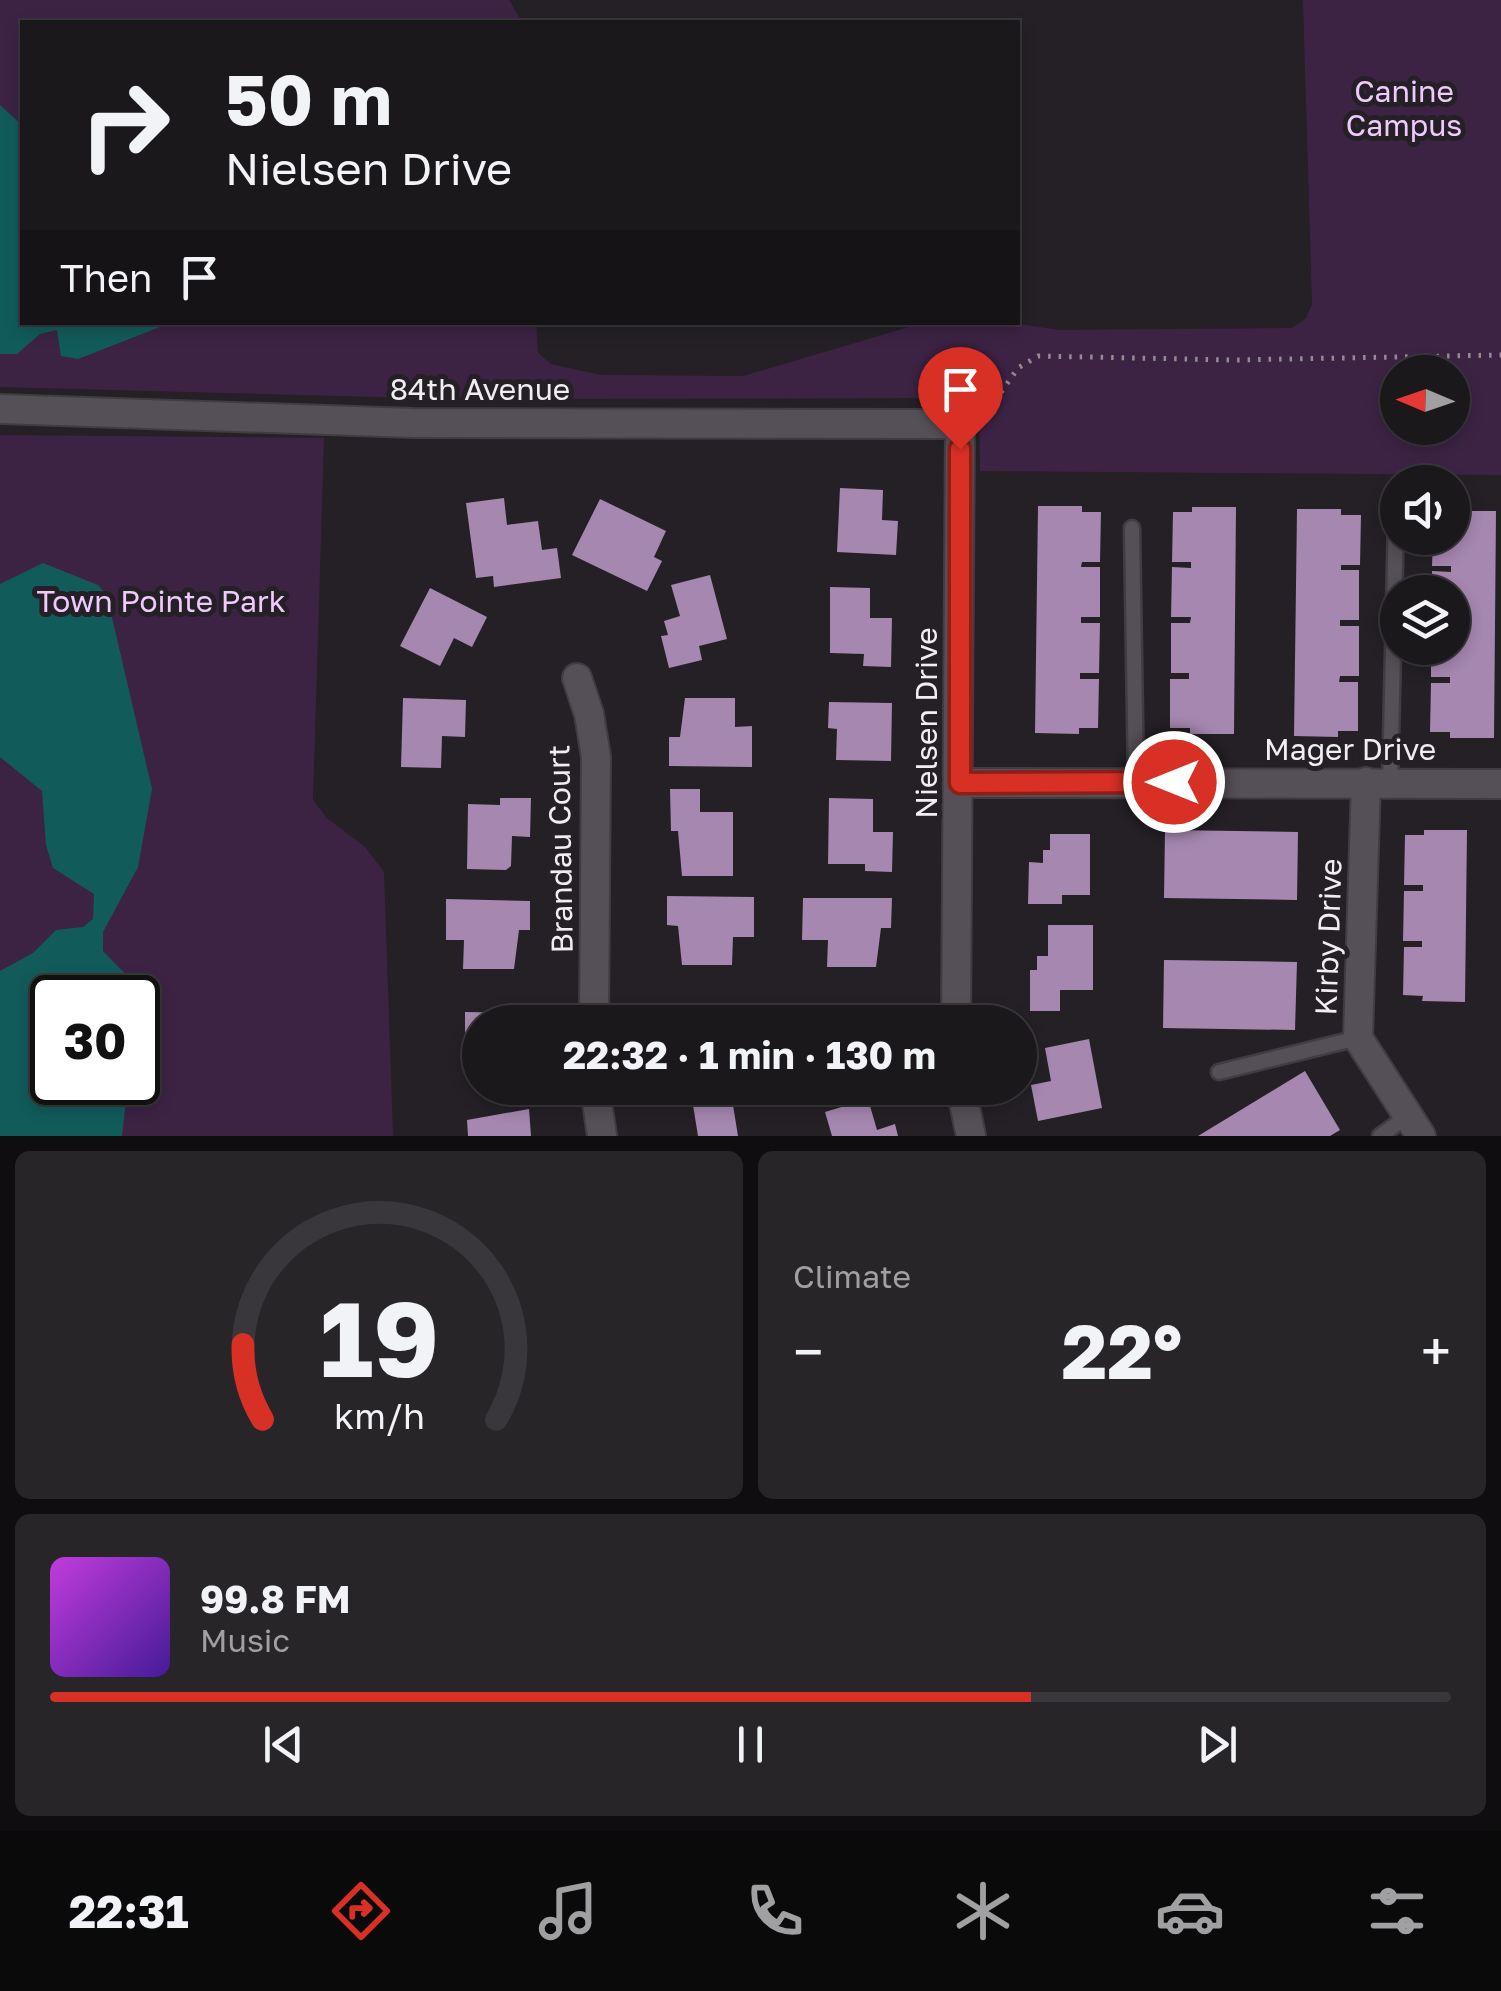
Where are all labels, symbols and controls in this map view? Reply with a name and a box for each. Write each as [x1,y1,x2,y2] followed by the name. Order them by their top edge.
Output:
[225,56,392,140] text: 50 m
[60,60,190,190] icon: right
[1346,73,1462,143] park label: Canine Campus
[225,141,512,195] text: Nielsen Drive
[172,250,227,305] icon: arrive
[60,255,152,300] text: Then
[918,347,1003,450] pin
[1380,355,1470,445] north arrow
[1380,355,1470,665] map controls
[933,362,988,417] icon: arrive
[390,371,570,407] street label: 84th Avenue
[1380,465,1470,555] button: sound
[1380,575,1470,665] button: layers
[36,583,286,619] park label: Town Pointe Park
[908,627,944,819] street label: Nielsen Drive
[1122,730,1226,834] position arrow
[1264,731,1436,767] street label: Mager Drive
[540,744,580,954] street label: Brandau Court
[1307,858,1349,1016] street label: Kirby Drive
[30,975,160,1105] speed limit sign: 30
[563,1032,936,1077] text: 22:32 · 1 min · 130 m
[793,1257,911,1295] text: Climate
[319,1275,439,1400] text: 19
[1062,1305,1182,1396] text: 22°
[793,1318,823,1384] text: −
[1421,1318,1451,1384] text: +
[334,1394,424,1437] text: km/h
[200,1576,351,1621] text: 99.8 FM
[200,1621,290,1659] text: Music
[256,1717,311,1772] icon: previous
[723,1717,778,1772] icon: pause
[1190,1717,1245,1772] icon: next
[326,1876,396,1946] icon: directions
[533,1876,603,1946] icon: music
[740,1876,810,1946] icon: phone
[948,1876,1018,1946] icon: climate
[1155,1876,1225,1946] icon: car
[1362,1876,1432,1946] icon: filters
[69,1884,189,1938] text: 22:31

